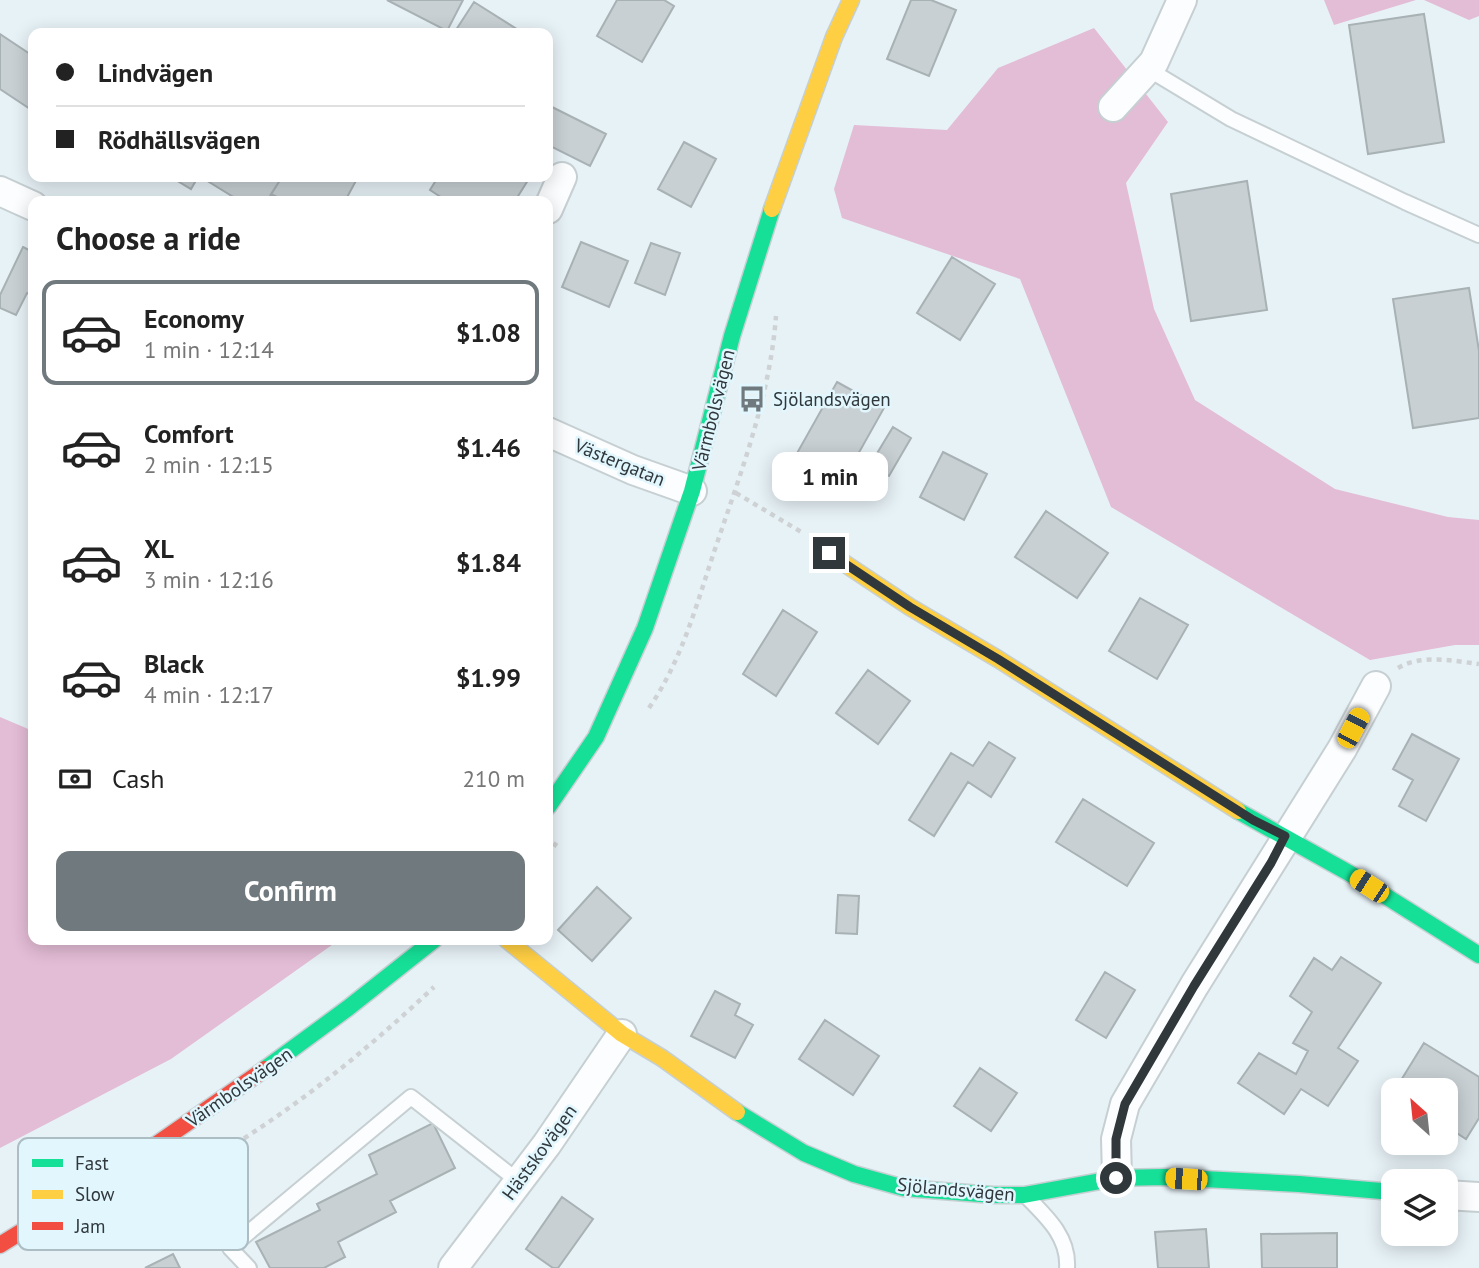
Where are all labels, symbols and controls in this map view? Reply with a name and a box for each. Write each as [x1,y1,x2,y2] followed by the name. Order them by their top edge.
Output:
[98,56,213,89] text: Lindvägen
[98,123,260,156] text: Rödhällsvägen
[56,217,241,259] text: Choose a ride
[60,301,123,364] icon: car
[144,302,244,335] text: Economy
[456,316,521,349] text: $1.08
[144,335,274,364] text: 1 min · 12:14
[686,347,740,474] street label: Värmbolsvägen
[737,384,767,414] bus stop icon: Sjölandsvägen
[773,387,891,411] place label: Sjölandsvägen
[60,416,123,479] icon: car
[144,417,234,450] text: Comfort
[456,431,521,464] text: $1.46
[570,433,669,491] street label: Västergatan
[144,450,274,479] text: 2 min · 12:15
[771,452,887,500] callout: 1 min
[802,462,858,491] text: 1 min
[60,531,123,594] icon: car
[144,532,174,565] text: XL
[813,537,845,569] route end
[456,546,521,579] text: $1.84
[144,565,274,594] text: 3 min · 12:16
[60,646,123,709] icon: car
[144,647,204,680] text: Black
[456,661,521,694] text: $1.99
[144,680,274,709] text: 4 min · 12:17
[1334,705,1373,751] car
[56,760,94,798] icon: cash
[112,762,164,795] text: Cash
[463,764,525,793] text: 210 m
[56,851,525,931] button: Confirm
[1346,866,1393,906] car
[180,1042,297,1133] street label: Värmbolsvägen
[1381,1078,1458,1155] north arrow
[1381,1078,1458,1246] map controls
[496,1100,582,1204] street label: Hästskovägen
[18,1138,248,1250] legend
[75,1151,109,1175] text: Fast
[1100,1162,1132,1194] route start
[1165,1167,1208,1191] car
[1381,1169,1458,1246] button: layers
[896,1172,1016,1206] street label: Sjölandsvägen
[75,1182,115,1206] text: Slow
[74,1214,105,1238] text: Jam

